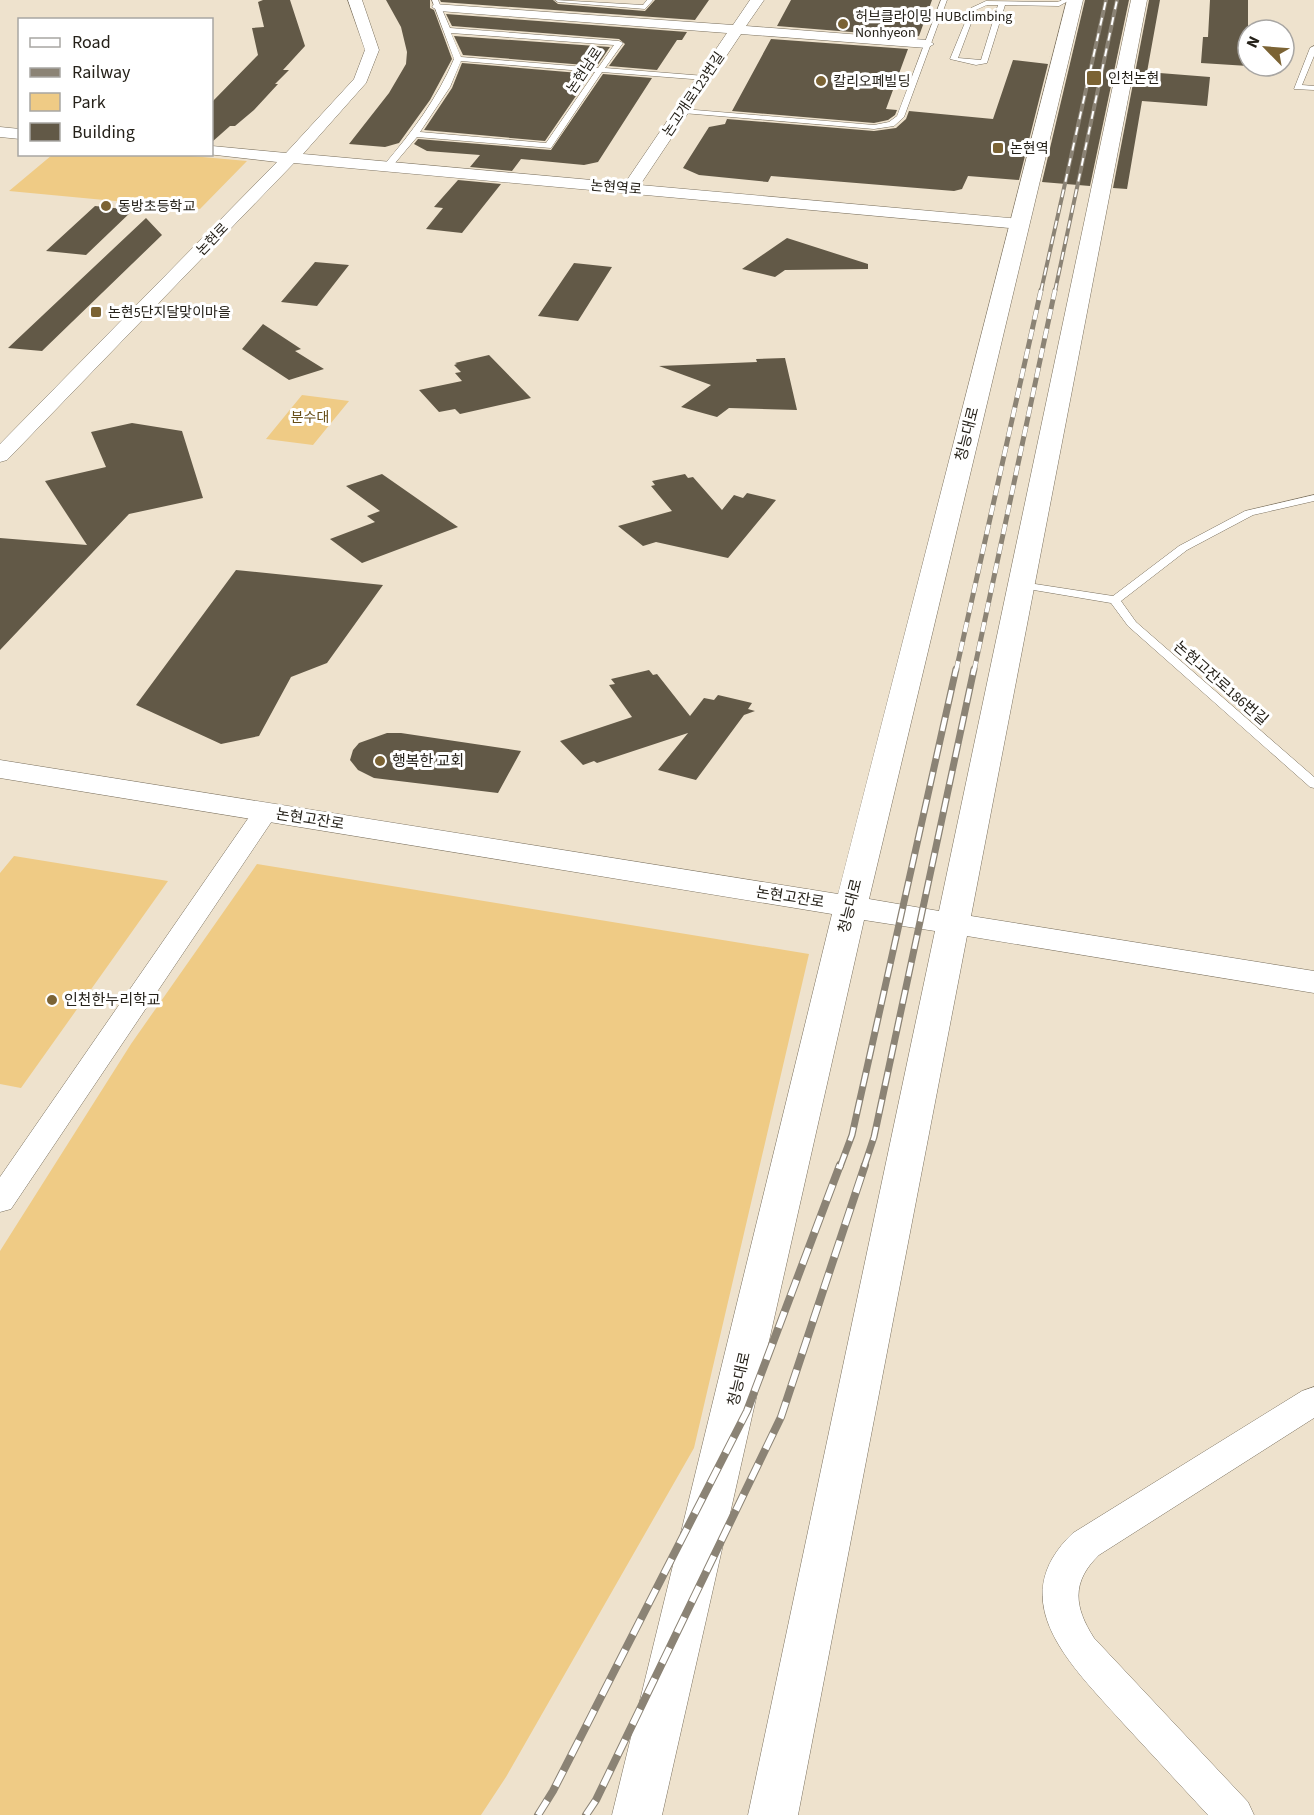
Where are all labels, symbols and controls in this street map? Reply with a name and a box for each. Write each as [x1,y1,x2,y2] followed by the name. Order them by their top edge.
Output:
[855,7,1012,43] place label: 허브클라이밍 HUBclimbing Nonhyeon
[836,17,850,31] marker: 허브클라이밍 HUBclimbing Nonhyeon
[18,18,213,156] legend
[1236,18,1296,78] north arrow
[72,30,111,55] text: Road
[1241,33,1266,52] text: N
[562,44,608,98] street label: 논현남로
[658,48,730,141] street label: 논고개로123번길
[72,60,131,85] text: Railway
[1085,69,1103,87] marker: 인천논현
[1108,69,1160,89] place label: 인천논현
[833,72,910,92] place label: 칼리오페빌딩
[814,74,828,88] marker: 칼리오페빌딩
[72,90,106,115] text: Park
[72,120,135,145] text: Building
[1010,139,1049,159] place label: 논현역
[991,141,1005,155] marker: 논현역
[589,176,643,200] street label: 논현역로
[118,197,195,217] place label: 동방초등학교
[99,199,113,213] marker: 동방초등학교
[192,219,233,261] street label: 논현로
[108,303,231,323] place label: 논현5단지달맞이마을
[89,305,103,319] marker: 논현5단지달맞이마을
[951,405,984,463] street label: 청능대로
[291,408,329,428] park label: 분수대
[1169,636,1272,730] street label: 논현고잔로186번길
[392,751,464,772] place label: 행복한 교회
[373,754,387,768] marker: 행복한 교회
[274,804,346,835] street label: 논현고잔로
[834,877,867,935] street label: 청능대로
[754,882,826,913] street label: 논현고잔로
[64,990,161,1011] place label: 인천한누리학교
[45,993,59,1007] marker: 인천한누리학교
[723,1350,756,1408] street label: 청능대로

